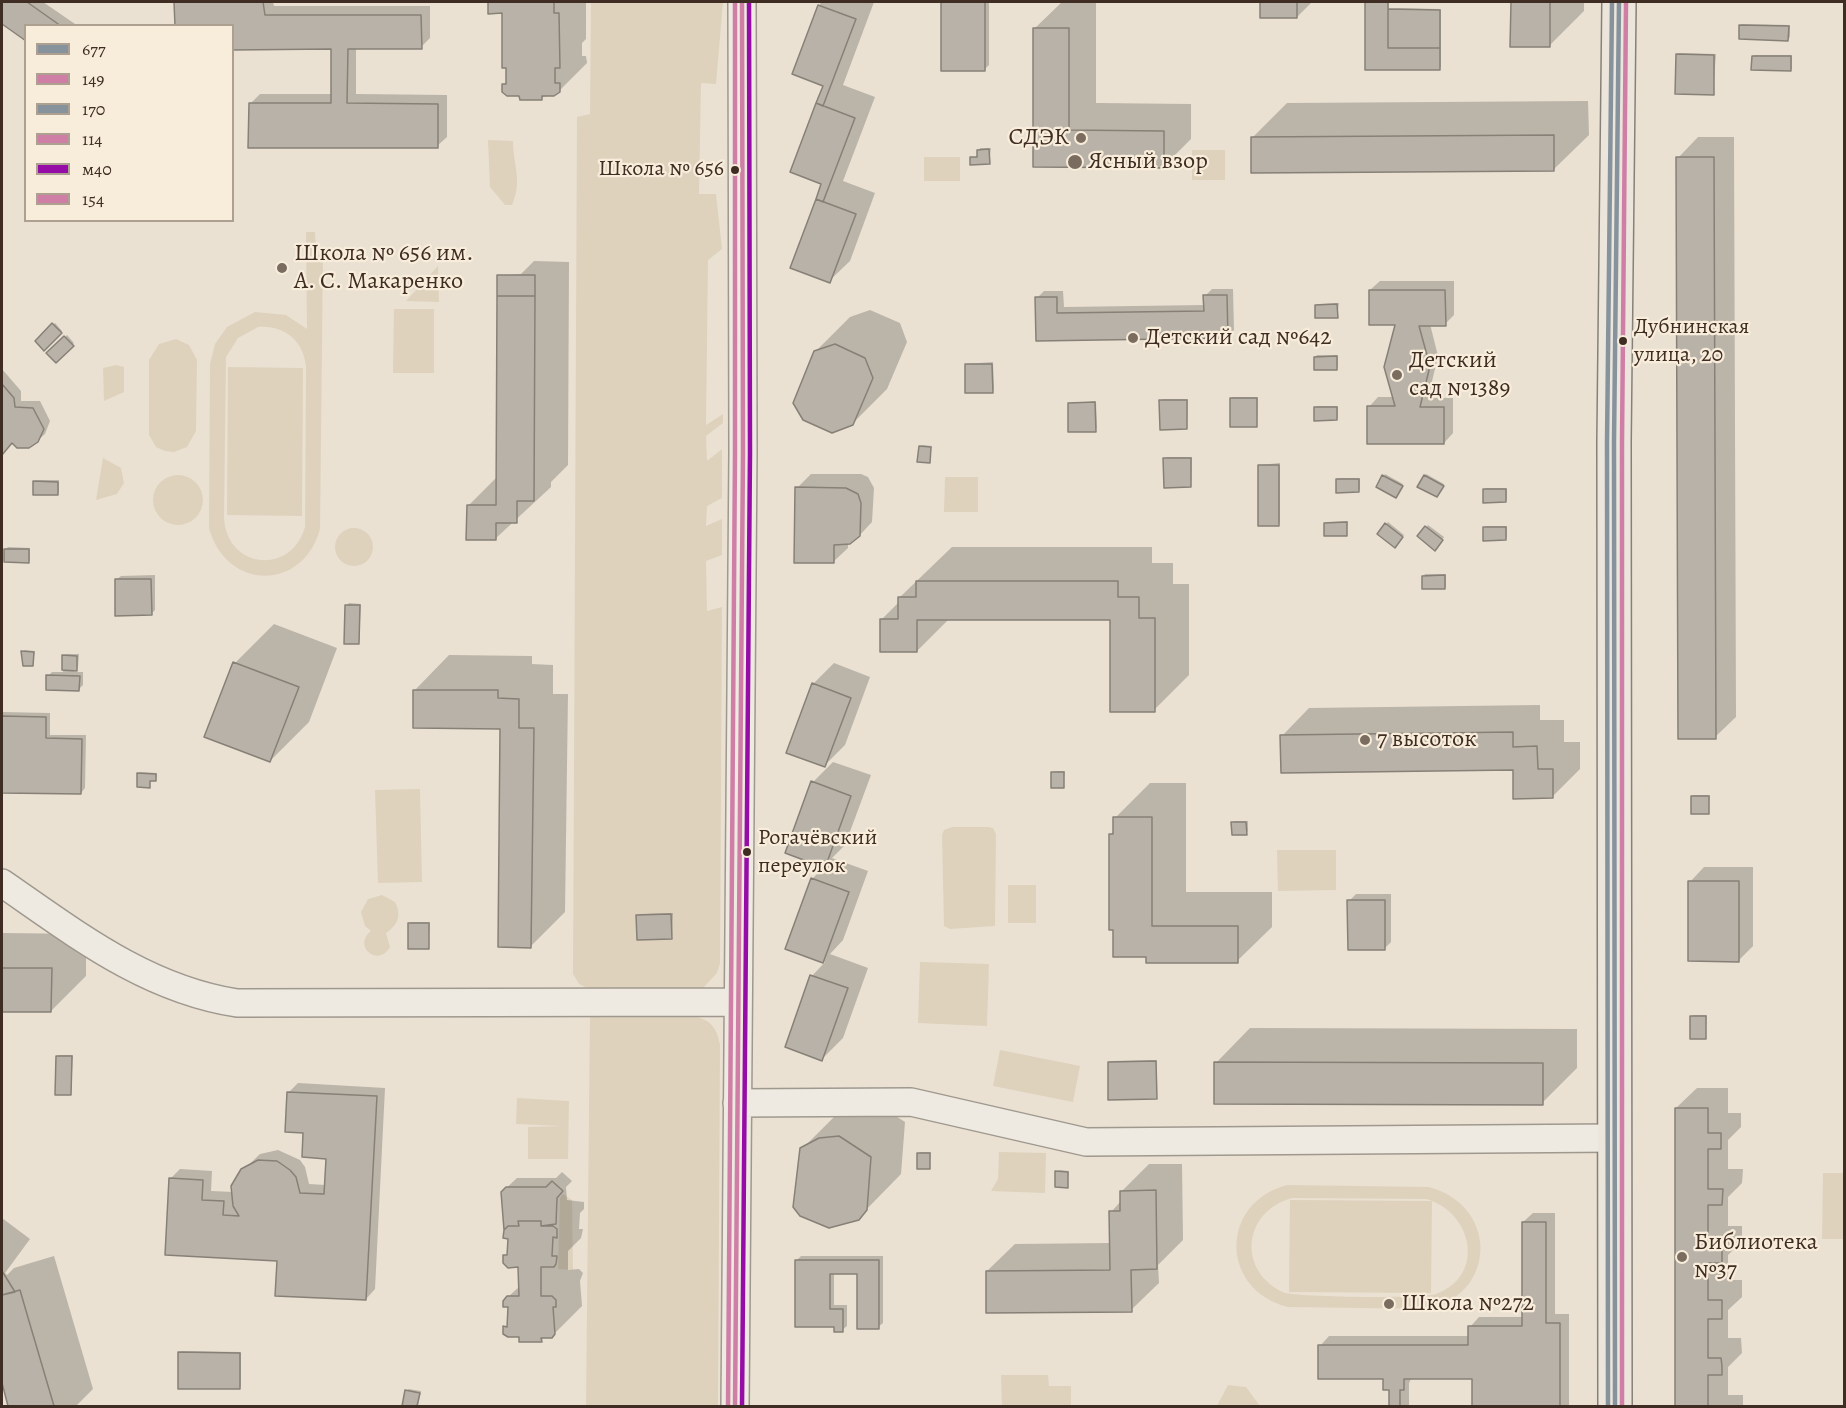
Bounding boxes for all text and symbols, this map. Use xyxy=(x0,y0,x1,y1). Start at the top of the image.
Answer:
legend xyxy=(24,24,234,222)
text: 677 xyxy=(82,37,105,61)
text: 149 xyxy=(82,67,105,91)
text: 170 xyxy=(82,97,105,121)
place label: СДЭК xyxy=(1009,124,1069,152)
text: 114 xyxy=(82,127,102,151)
marker: СДЭК xyxy=(1074,131,1088,145)
place label: Ясный взор xyxy=(1088,148,1208,176)
marker: Ясный взор xyxy=(1066,153,1084,171)
text: м40 xyxy=(82,157,112,181)
place label: Школа № 656 xyxy=(598,157,724,183)
marker: Школа № 656 xyxy=(729,164,741,176)
text: 154 xyxy=(82,187,104,211)
place label: Школа № 656 им. А. С. Макаренко xyxy=(294,240,473,296)
marker: Школа № 656 им. А. С. Макаренко xyxy=(275,261,289,275)
place label: Дубнинская улица, 20 xyxy=(1634,315,1749,366)
place label: Детский сад №642 xyxy=(1145,324,1332,352)
marker: Детский сад №642 xyxy=(1126,331,1140,345)
marker: Дубнинская улица, 20 xyxy=(1617,335,1629,347)
place label: Детский сад №1389 xyxy=(1409,347,1510,403)
marker: Детский сад №1389 xyxy=(1390,368,1404,382)
place label: 7 высоток xyxy=(1377,726,1477,754)
marker: 7 высоток xyxy=(1358,733,1372,747)
place label: Рогачёвский переулок xyxy=(758,826,877,878)
marker: Рогачёвский переулок xyxy=(741,846,753,858)
place label: Библиотека №37 xyxy=(1694,1229,1818,1285)
marker: Библиотека №37 xyxy=(1675,1250,1689,1264)
place label: Школа №272 xyxy=(1401,1290,1534,1318)
marker: Школа №272 xyxy=(1382,1297,1396,1311)

